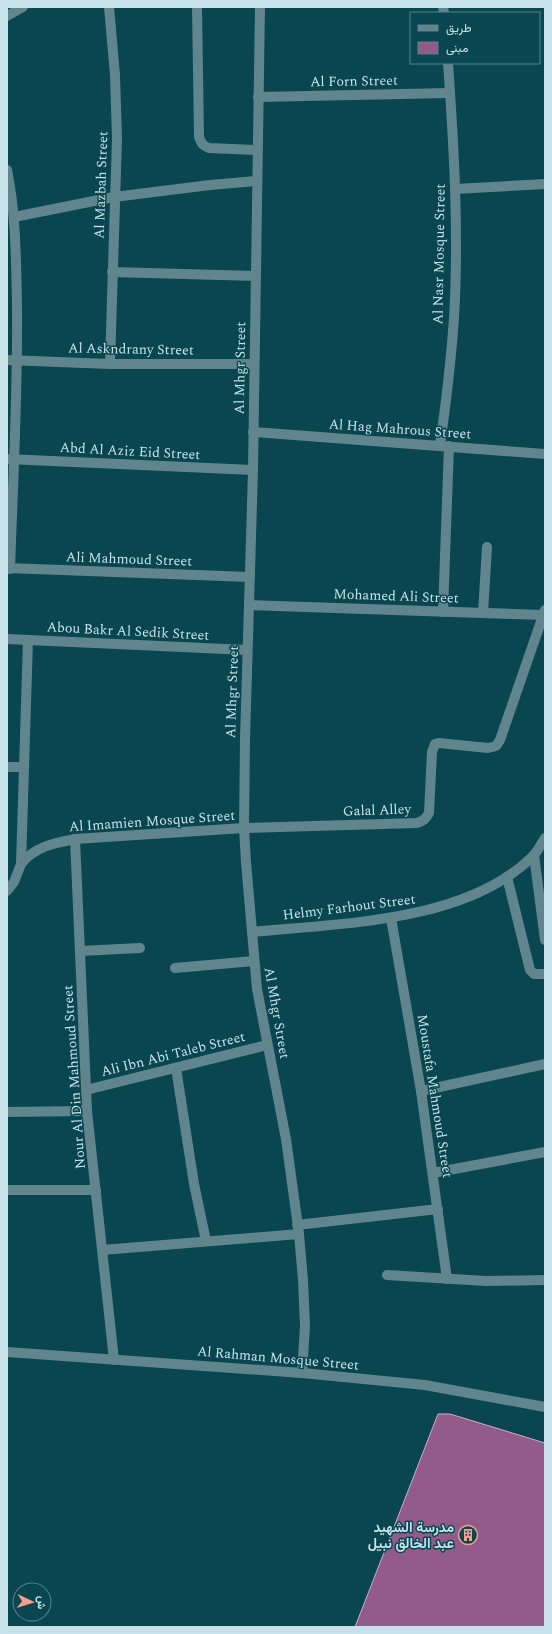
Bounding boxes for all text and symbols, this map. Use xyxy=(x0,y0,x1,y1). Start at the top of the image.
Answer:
legend xyxy=(410,12,540,64)
text: طريق xyxy=(446,19,472,38)
text: مبنى xyxy=(446,39,468,58)
street label: Al Forn Street xyxy=(310,70,398,92)
street label: Al Mazbah Street xyxy=(89,131,113,239)
street label: Al Nasr Mosque Street xyxy=(427,183,451,325)
street label: Al Mhgr Street xyxy=(229,321,251,415)
street label: Al Askndrany Street xyxy=(68,337,194,361)
street label: Al Hag Mahrous Street xyxy=(328,414,472,444)
street label: Abd Al Aziz Eid Street xyxy=(59,437,201,465)
street label: Ali Mahmoud Street xyxy=(66,546,192,572)
street label: Mohamed Ali Street xyxy=(333,583,459,609)
street label: Abou Bakr Al Sedik Street xyxy=(46,616,210,646)
street label: Al Mhgr Street xyxy=(220,645,244,739)
street label: Galal Alley xyxy=(343,798,413,822)
street label: Al Imamien Mosque Street xyxy=(68,805,236,837)
street label: Helmy Farhout Street xyxy=(281,888,417,926)
street label: Al Mhgr Street xyxy=(259,965,295,1061)
street label: Nour Al Din Mahmoud Street xyxy=(57,984,91,1170)
street label: Moustafa Mahmoud Street xyxy=(412,1013,458,1179)
street label: Ali Ibn Abi Taleb Street xyxy=(99,1026,247,1082)
street label: Al Rahman Mosque Street xyxy=(196,1340,360,1376)
place label: مدرسة الشهيد عبد الخالق نبيل xyxy=(368,1517,454,1554)
building icon: مدرسة الشهيد عبد الخالق نبيل xyxy=(457,1524,479,1546)
north arrow xyxy=(12,1582,52,1622)
text: ش xyxy=(33,1595,50,1610)

